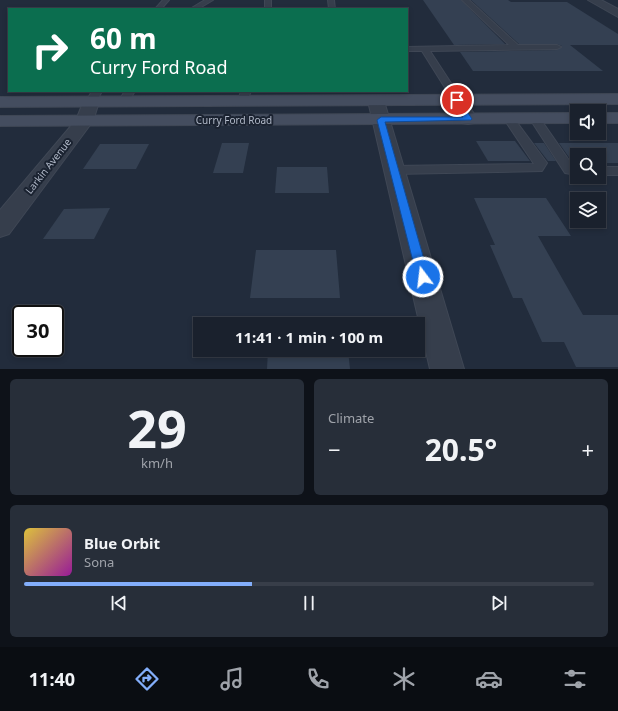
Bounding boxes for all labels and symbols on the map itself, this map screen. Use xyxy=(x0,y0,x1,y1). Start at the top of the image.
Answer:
pin xyxy=(440,83,474,117)
street label: Curry Ford Road xyxy=(196,113,272,127)
street label: Larkin Avenue xyxy=(22,135,74,197)
position arrow xyxy=(402,256,444,298)
speed limit sign: 30 xyxy=(12,305,64,357)

